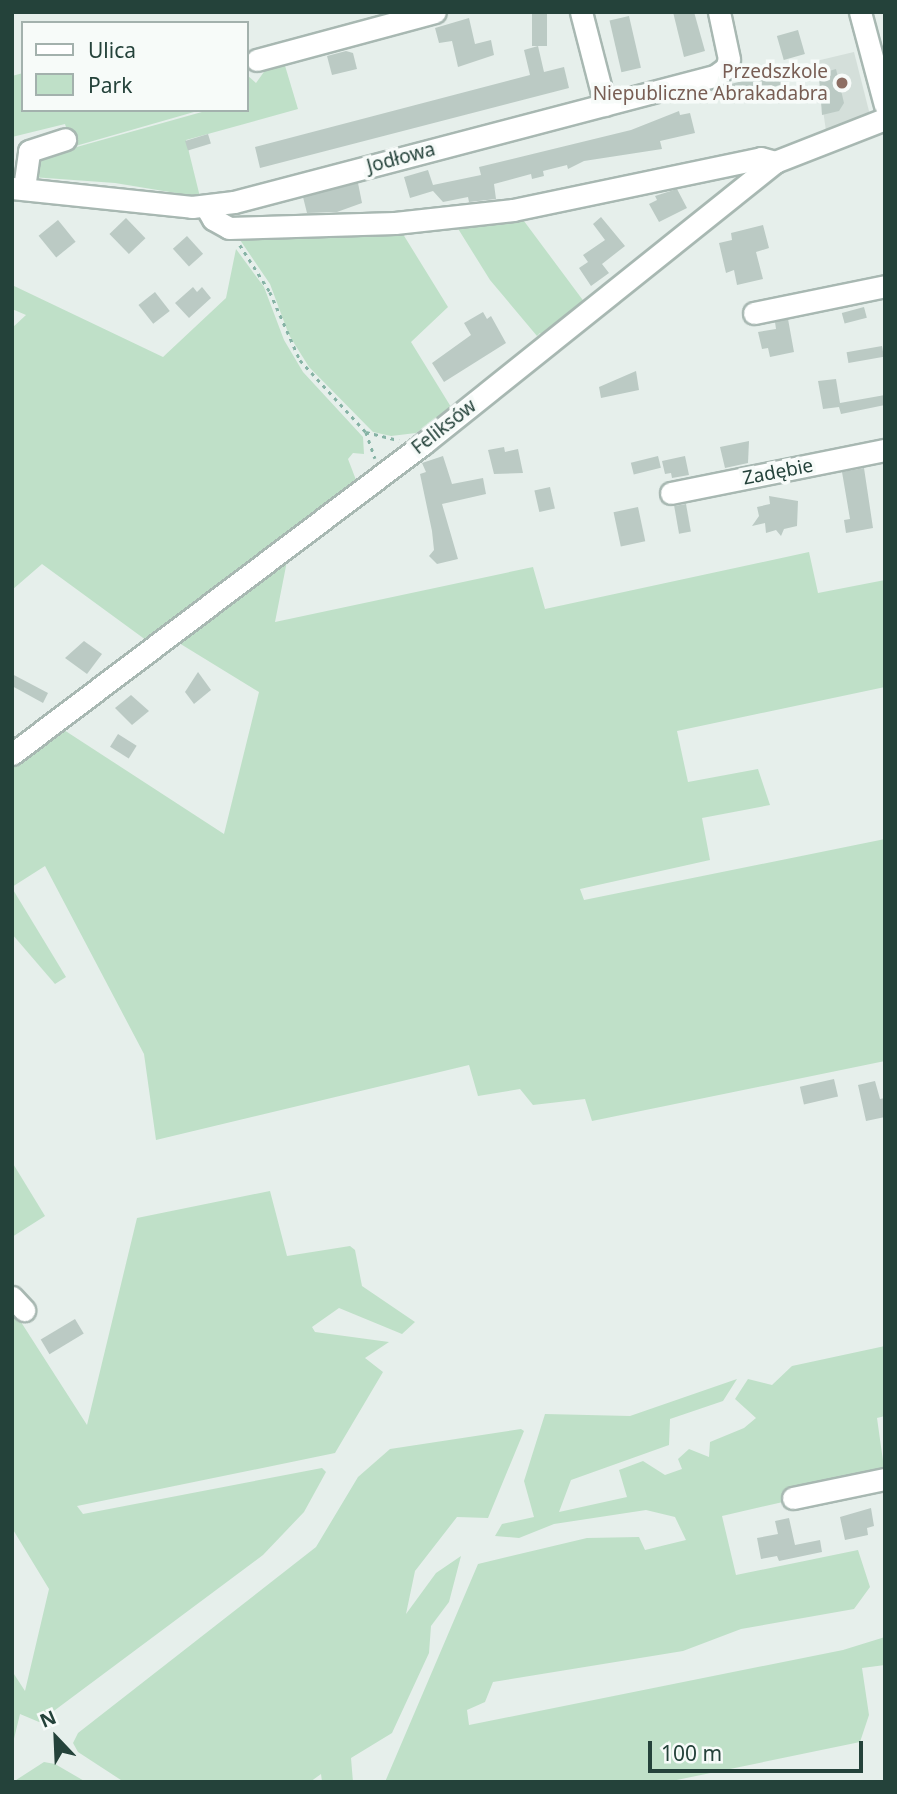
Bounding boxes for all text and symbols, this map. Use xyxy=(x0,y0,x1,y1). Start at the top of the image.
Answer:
legend xyxy=(21,21,248,112)
text: Ulica xyxy=(88,36,136,64)
place label: Przedszkole Niepubliczne Abrakadabra xyxy=(593,61,828,105)
text: Park xyxy=(88,71,132,99)
marker: Przedszkole Niepubliczne Abrakadabra xyxy=(834,75,850,91)
street label: Jodłowa xyxy=(364,138,438,178)
street label: Feliksów xyxy=(407,395,481,459)
street label: Zadębie xyxy=(741,454,815,490)
north arrow xyxy=(21,1703,91,1773)
text: N xyxy=(36,1704,60,1734)
scale bar xyxy=(652,1728,867,1772)
text: 100 m xyxy=(661,1739,722,1767)

